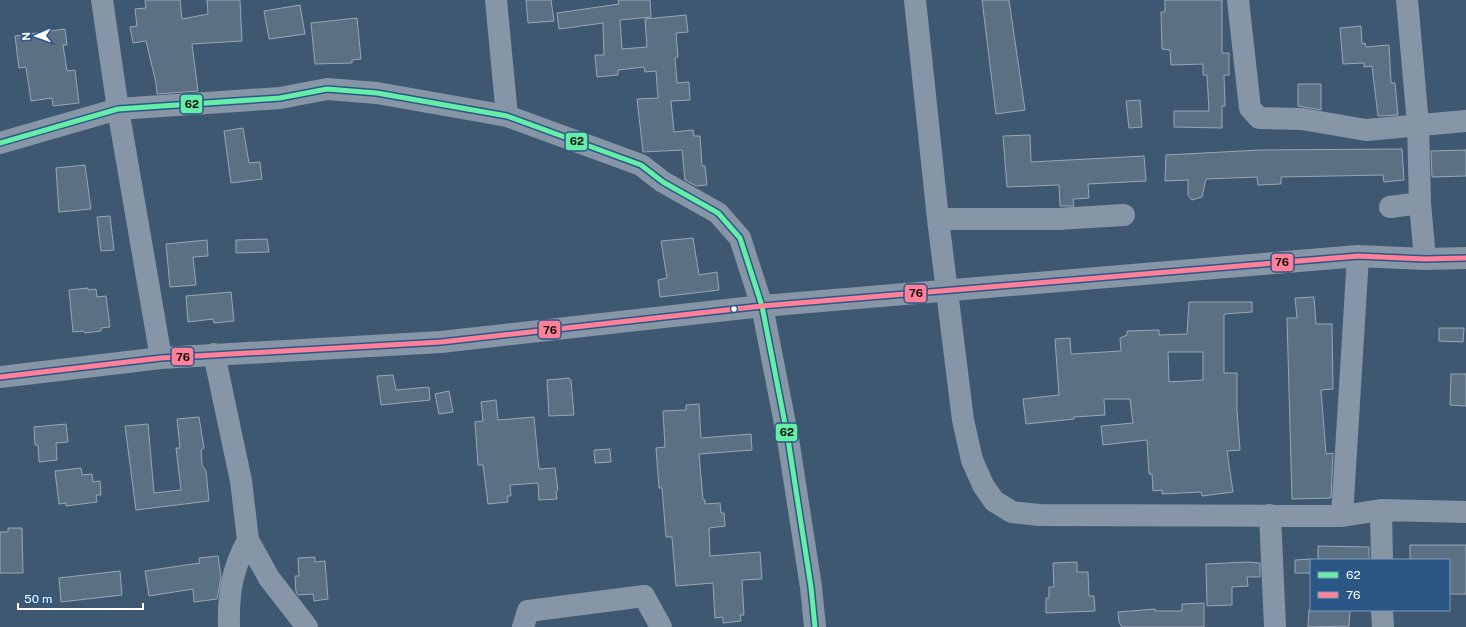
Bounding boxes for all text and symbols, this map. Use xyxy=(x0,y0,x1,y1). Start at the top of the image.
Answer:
north arrow xyxy=(16,16,56,56)
text: N xyxy=(20,32,32,41)
line badge: 62 xyxy=(180,94,203,114)
text: 62 xyxy=(185,98,199,110)
line badge: 62 xyxy=(565,132,588,151)
text: 62 xyxy=(570,135,584,147)
line badge: 76 xyxy=(1271,253,1294,272)
text: 76 xyxy=(1275,256,1289,268)
line badge: 76 xyxy=(904,284,927,303)
text: 76 xyxy=(909,287,923,299)
unlabelled marker xyxy=(729,304,739,314)
line badge: 76 xyxy=(538,320,561,339)
text: 76 xyxy=(543,324,557,336)
line badge: 76 xyxy=(171,347,194,366)
text: 76 xyxy=(176,351,190,363)
line badge: 62 xyxy=(775,423,798,442)
text: 62 xyxy=(780,426,794,438)
legend xyxy=(1310,559,1450,611)
text: 62 xyxy=(1346,568,1361,582)
scale bar xyxy=(18,585,143,611)
text: 76 xyxy=(1346,588,1360,602)
text: 50 m xyxy=(24,592,52,606)

